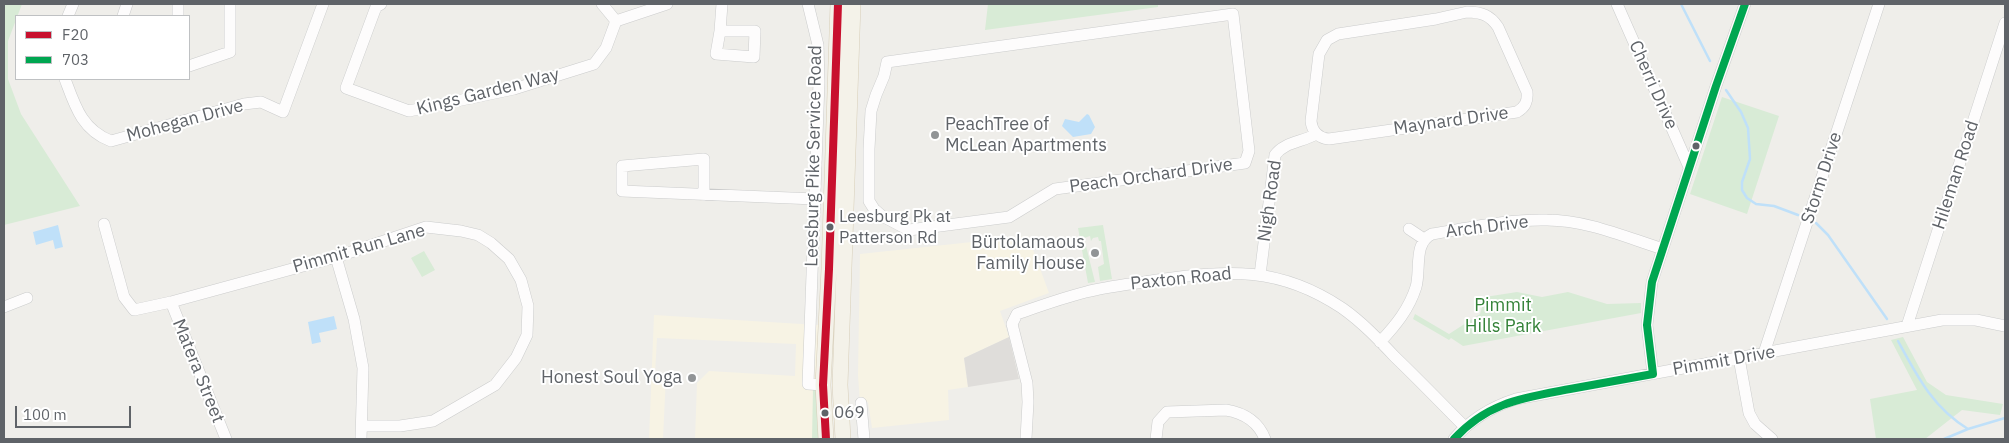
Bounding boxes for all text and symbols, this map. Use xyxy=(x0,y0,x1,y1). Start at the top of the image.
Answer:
legend xyxy=(15,15,190,80)
text: F20 xyxy=(62,25,88,44)
street label: Cherri Drive xyxy=(1624,37,1682,133)
street label: Leesburg Pike Service Road xyxy=(801,45,827,267)
text: 703 xyxy=(62,50,89,69)
street label: Kings Garden Way xyxy=(414,64,562,120)
street label: Mohegan Drive xyxy=(124,95,246,147)
street label: Maynard Drive xyxy=(1392,102,1510,140)
place label: PeachTree of McLean Apartments xyxy=(945,114,1107,156)
street label: Hileman Road xyxy=(1928,118,1984,232)
marker: PeachTree of McLean Apartments xyxy=(929,129,941,141)
street label: Storm Drive xyxy=(1797,129,1847,227)
unlabelled marker xyxy=(1691,141,1701,151)
street label: Peach Orchard Drive xyxy=(1068,154,1234,198)
street label: Nigh Road xyxy=(1254,159,1286,243)
place label: Leesburg Pk at Patterson Rd xyxy=(839,207,951,247)
street label: Arch Drive xyxy=(1444,211,1530,243)
street label: Pimmit Run Lane xyxy=(290,220,428,278)
marker: Leesburg Pk at Patterson Rd xyxy=(825,222,835,232)
place label: Bürtolamaous Family House xyxy=(971,232,1085,274)
marker: Bürtolamaous Family House xyxy=(1089,247,1101,259)
street label: Paxton Road xyxy=(1129,263,1233,295)
park label: Pimmit Hills Park xyxy=(1465,295,1541,338)
street label: Matera Street xyxy=(167,316,229,426)
street label: Pimmit Drive xyxy=(1671,341,1777,381)
place label: Honest Soul Yoga xyxy=(541,367,682,389)
marker: Honest Soul Yoga xyxy=(686,372,698,384)
scale bar xyxy=(18,396,134,428)
place label: 069 xyxy=(834,403,865,423)
text: 100 m xyxy=(23,405,67,424)
marker: 069 xyxy=(820,408,830,418)

